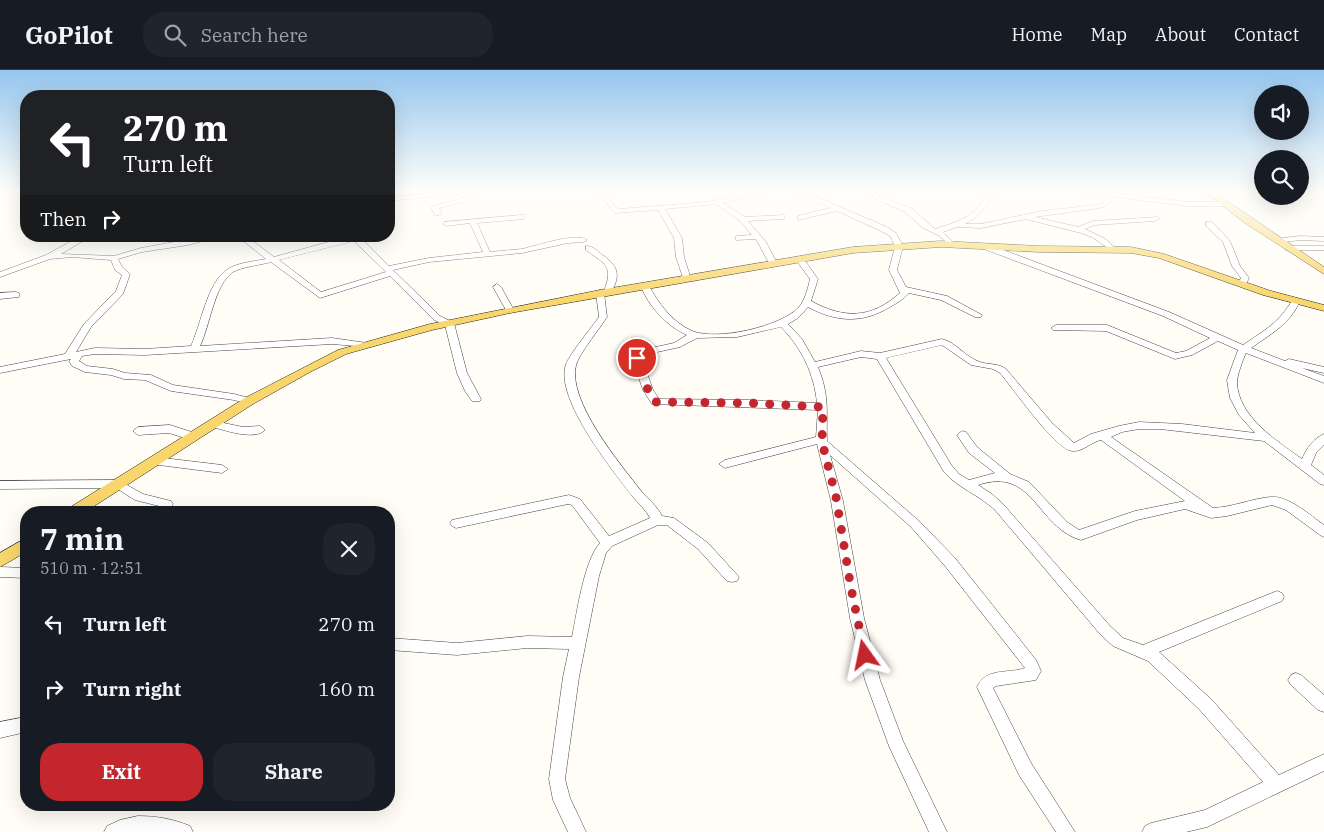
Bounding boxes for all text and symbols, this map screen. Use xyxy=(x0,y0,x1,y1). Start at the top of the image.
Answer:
search box xyxy=(143,12,493,57)
text: GoPilot xyxy=(25,19,113,51)
icon: search xyxy=(161,21,189,49)
text: Search here xyxy=(201,23,308,47)
text: Home xyxy=(1011,23,1063,46)
text: Map xyxy=(1091,23,1127,46)
text: About xyxy=(1155,23,1206,46)
text: Contact xyxy=(1234,23,1299,46)
map controls xyxy=(1254,85,1309,205)
button: sound xyxy=(1254,85,1309,140)
text: 270 m xyxy=(123,105,228,151)
icon: left xyxy=(40,110,105,175)
text: Turn left xyxy=(123,149,213,178)
button: search xyxy=(1254,150,1309,205)
icon: right xyxy=(97,205,125,233)
text: Then xyxy=(40,207,87,231)
pin xyxy=(616,337,658,379)
icon: arrive xyxy=(623,344,651,372)
text: 7 min xyxy=(40,519,124,558)
button: close xyxy=(323,523,375,575)
text: 510 m · 12:51 xyxy=(40,558,143,578)
icon: left xyxy=(40,610,68,638)
text: Turn left xyxy=(83,612,166,636)
text: 270 m xyxy=(318,612,375,636)
position arrow xyxy=(838,628,890,680)
icon: right xyxy=(40,675,68,703)
text: Turn right xyxy=(83,677,181,701)
text: 160 m xyxy=(318,677,375,701)
button: Exit xyxy=(40,743,203,801)
button: Share xyxy=(213,743,375,801)

